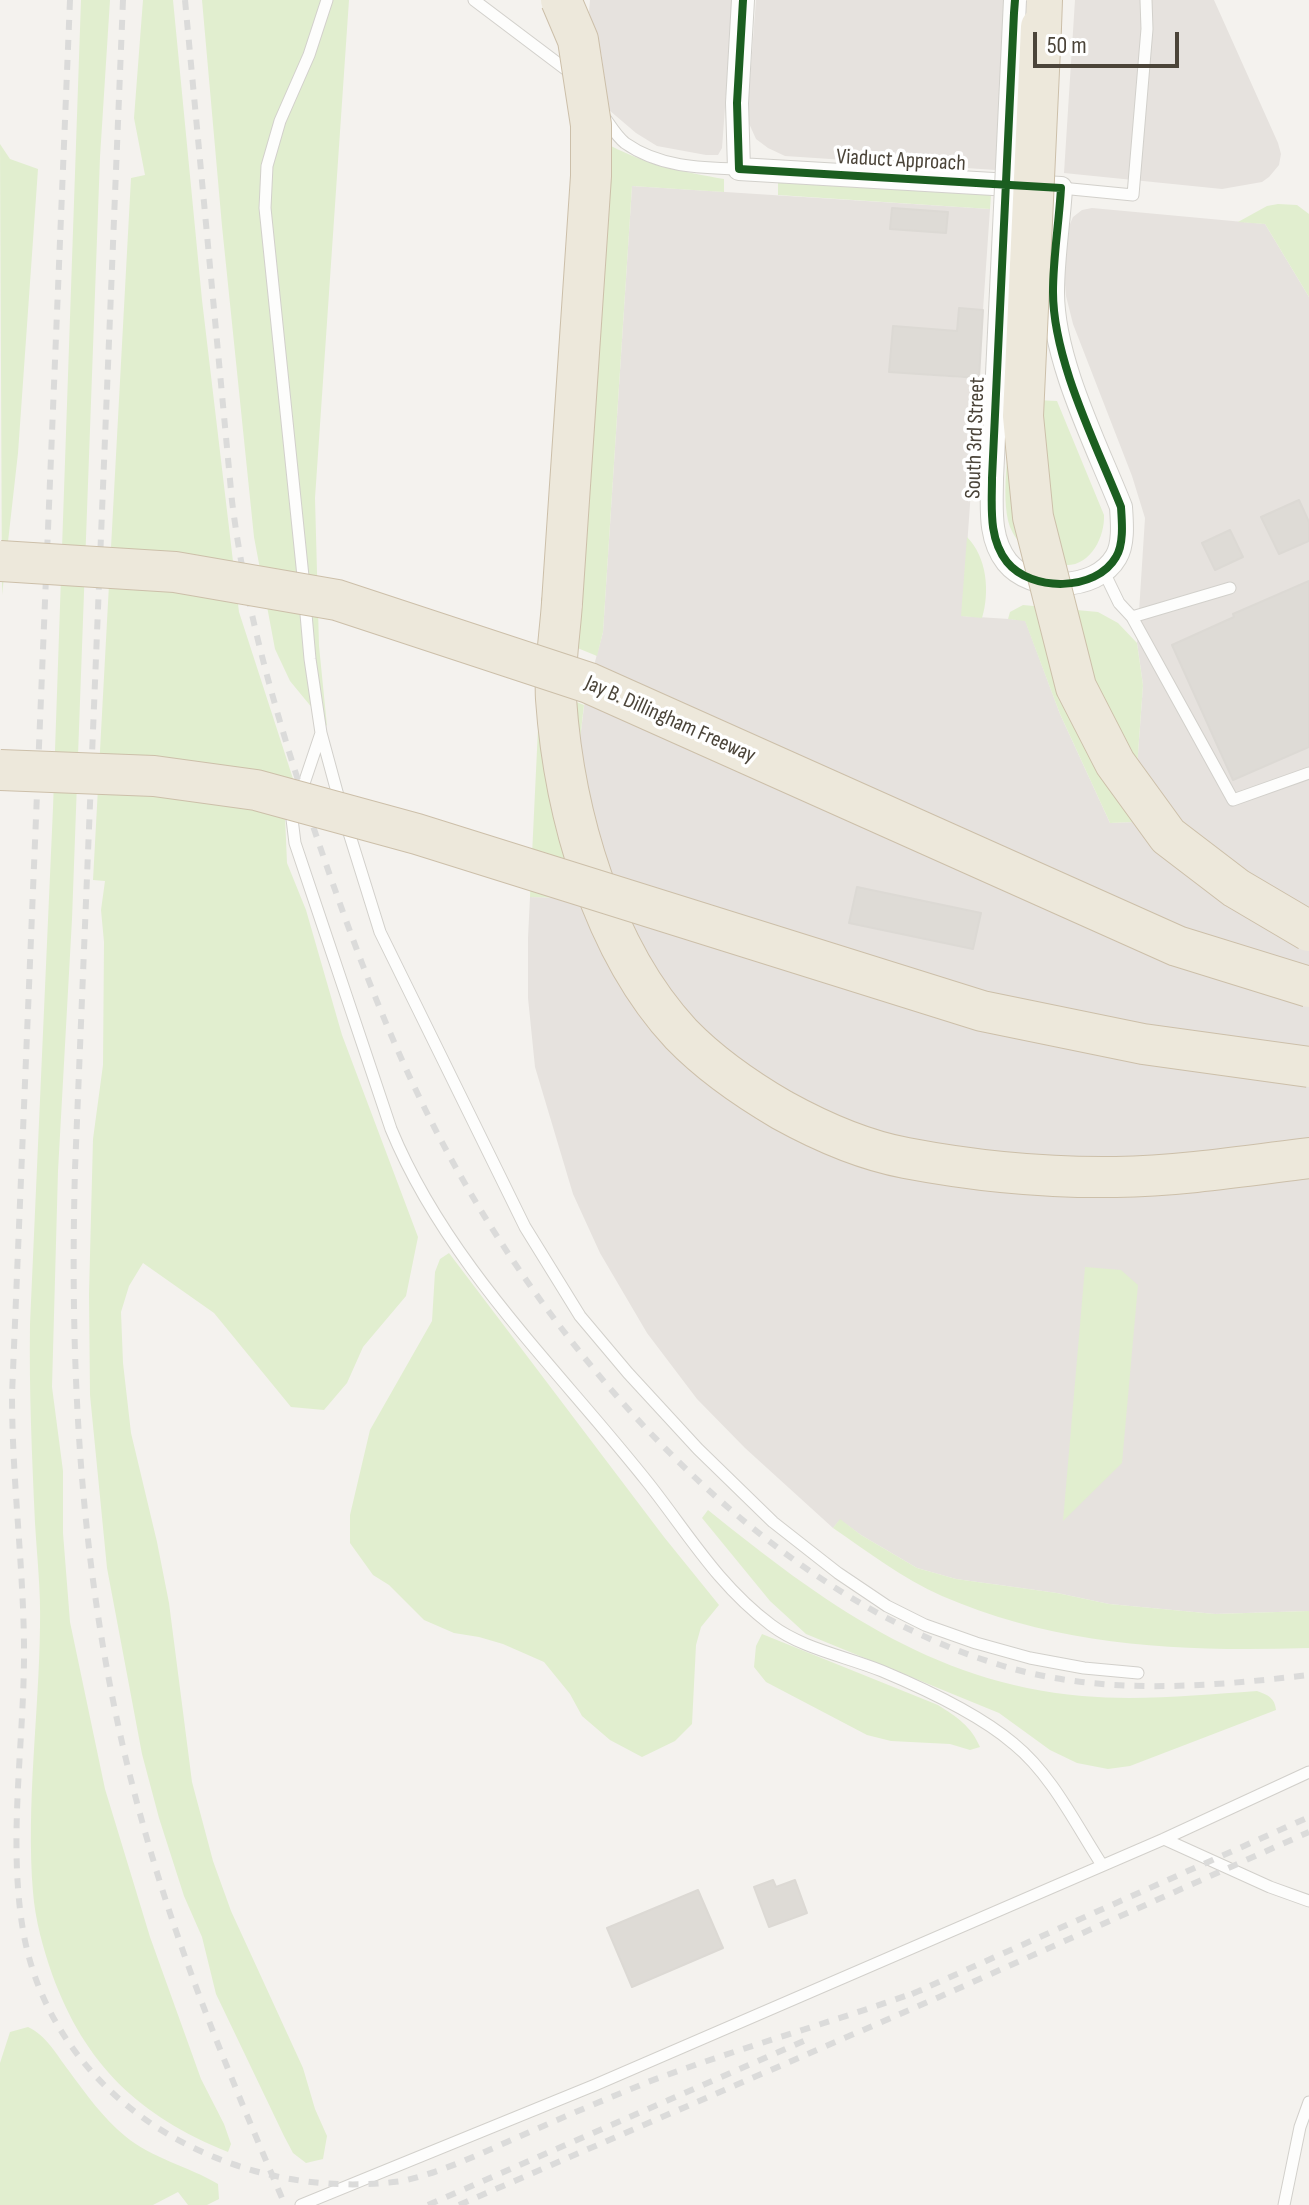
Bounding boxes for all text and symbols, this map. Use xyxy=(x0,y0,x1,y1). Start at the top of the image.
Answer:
scale bar xyxy=(1037,16,1183,66)
text: 50 m xyxy=(1047,31,1087,60)
street label: Viaduct Approach xyxy=(836,144,966,178)
street label: South 3rd Street xyxy=(961,377,991,499)
street label: Jay B. Dillingham Freeway xyxy=(581,671,759,769)

